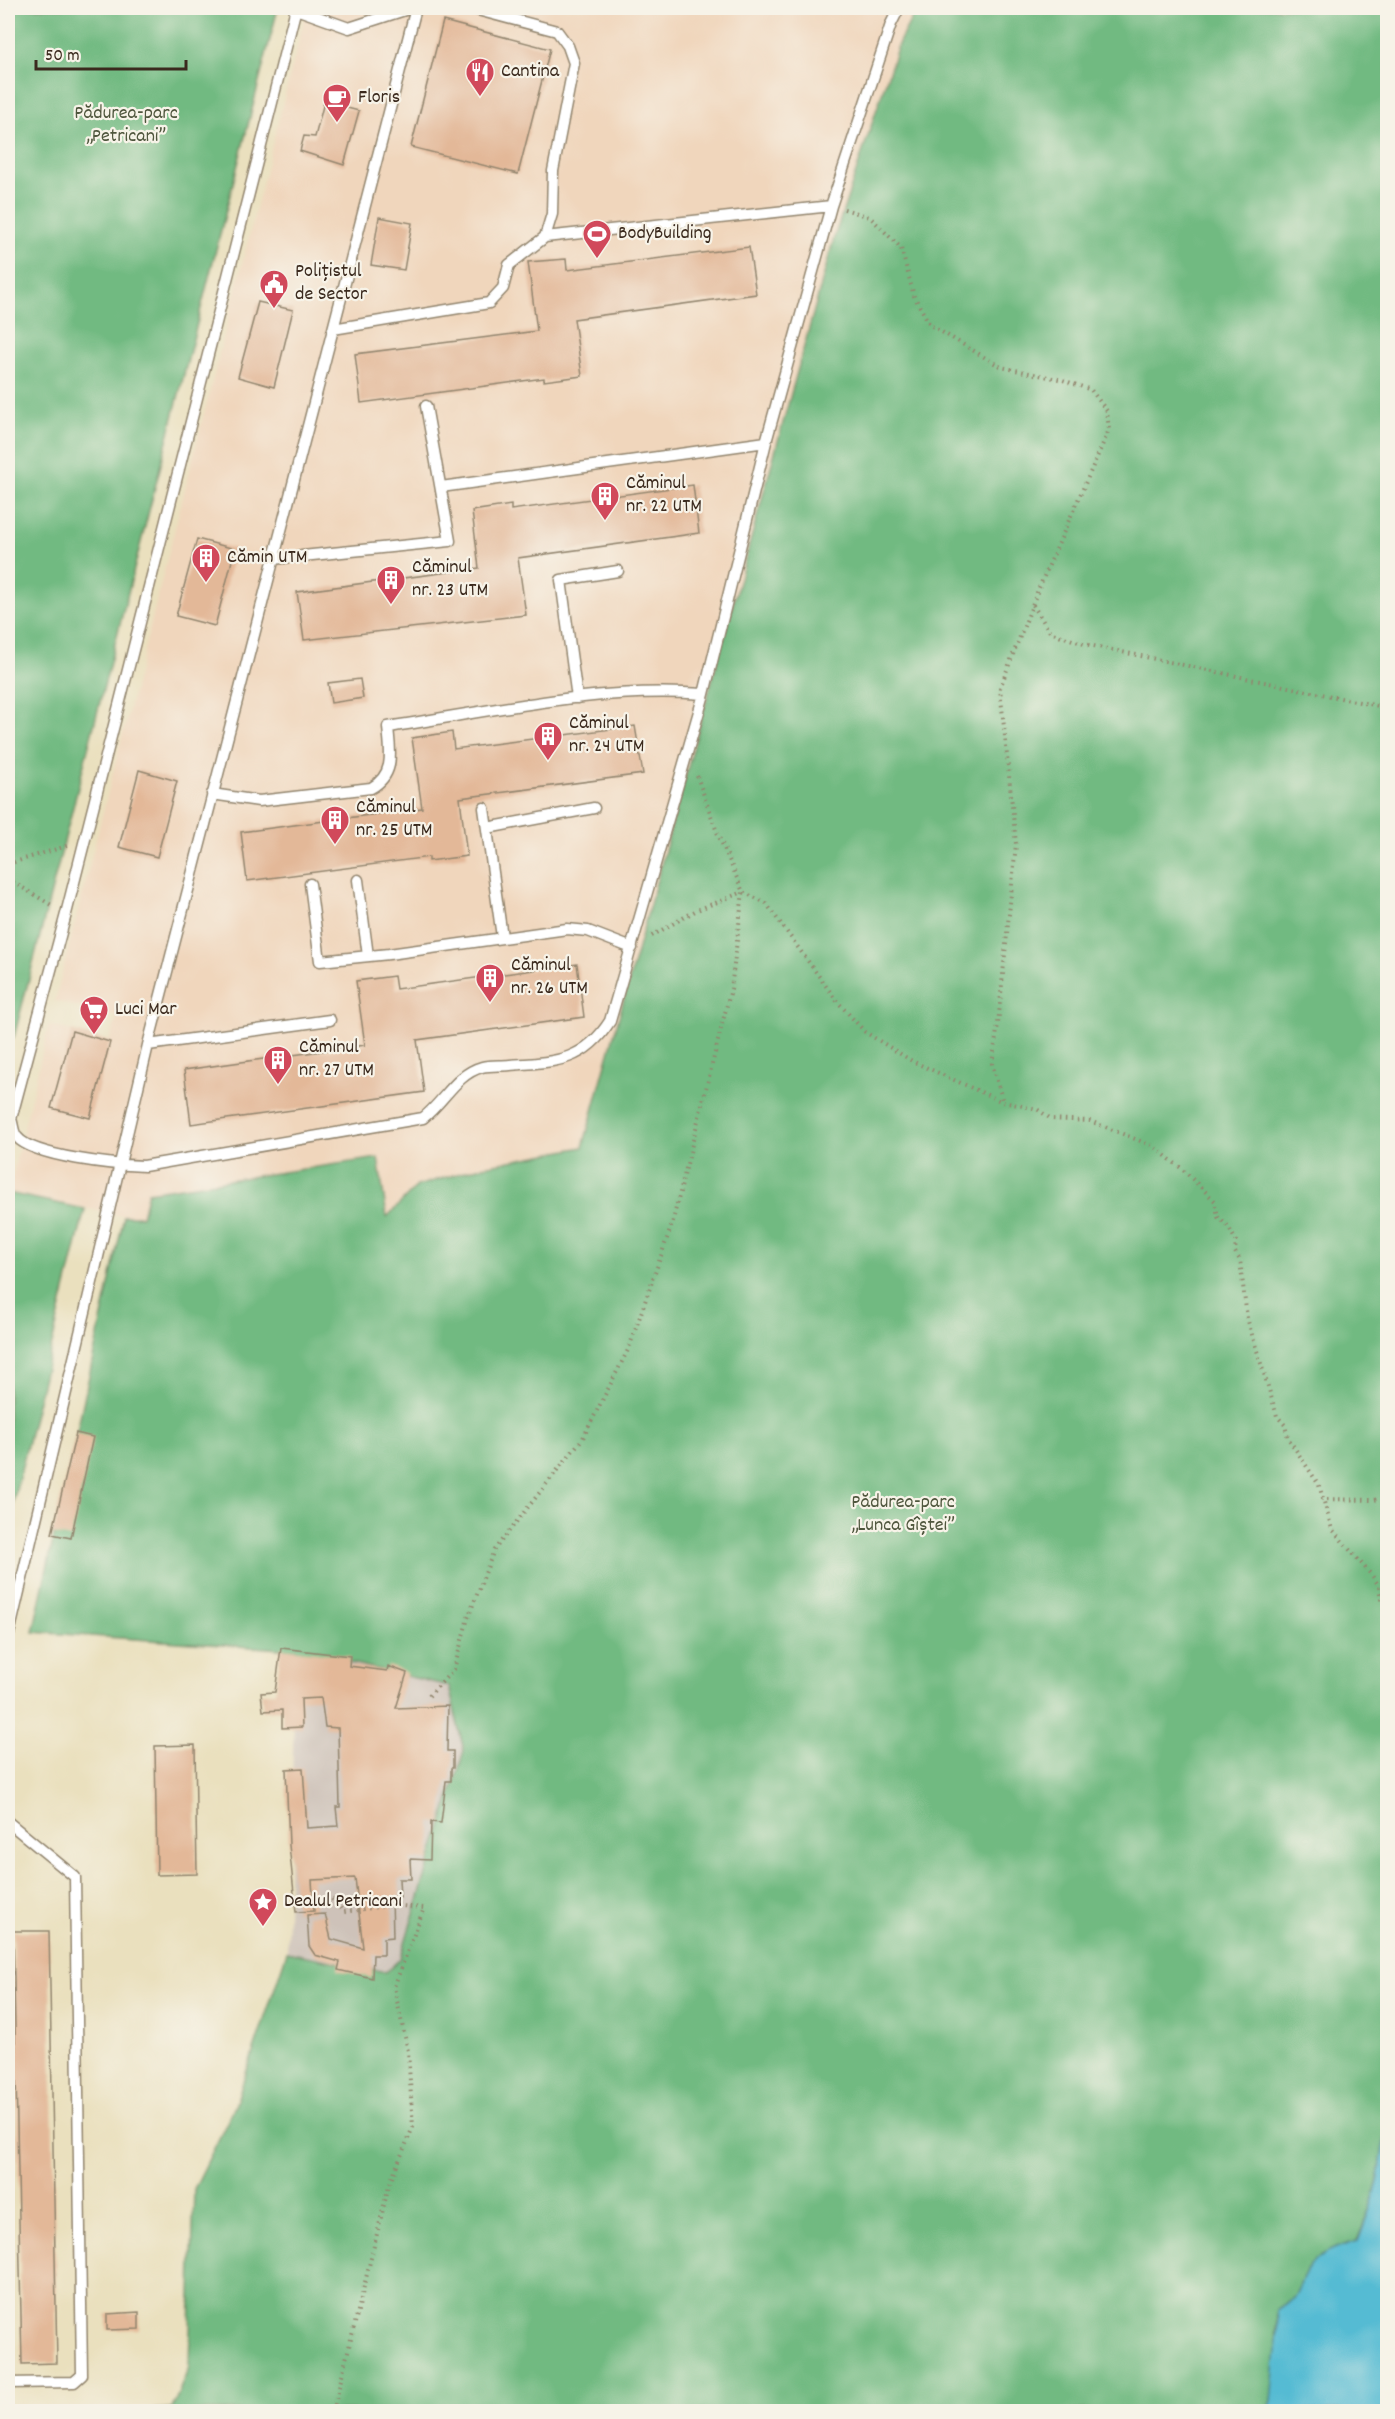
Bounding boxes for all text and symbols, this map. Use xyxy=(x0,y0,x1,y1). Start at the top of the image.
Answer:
scale bar xyxy=(36,33,186,71)
text: 50 m xyxy=(45,44,80,69)
restaurant icon: Cantina xyxy=(464,56,496,98)
place label: Cantina xyxy=(501,58,560,86)
cafe icon: Floris xyxy=(321,82,353,124)
place label: Floris xyxy=(358,84,400,112)
park label: Pădurea-parc „Petricani” xyxy=(74,100,178,151)
sports icon: BodyBuilding xyxy=(581,218,613,260)
place label: BodyBuilding xyxy=(618,220,711,248)
place label: Polițistul de Sector xyxy=(295,258,368,309)
public building icon: Polițistul de Sector xyxy=(258,268,290,310)
place label: Căminul nr. 22 UTM xyxy=(626,470,702,521)
building icon: Căminul nr. 22 UTM xyxy=(589,480,621,522)
building icon: Cămin UTM xyxy=(190,542,222,584)
place label: Cămin UTM xyxy=(227,544,307,572)
place label: Căminul nr. 23 UTM xyxy=(412,554,488,605)
building icon: Căminul nr. 23 UTM xyxy=(375,564,407,606)
place label: Căminul nr. 24 UTM xyxy=(569,710,645,761)
building icon: Căminul nr. 24 UTM xyxy=(532,720,564,762)
place label: Căminul nr. 25 UTM xyxy=(356,794,433,845)
building icon: Căminul nr. 25 UTM xyxy=(319,804,351,846)
place label: Căminul nr. 26 UTM xyxy=(511,952,588,1003)
building icon: Căminul nr. 26 UTM xyxy=(474,962,506,1004)
supermarket icon: Luci Mar xyxy=(78,994,110,1036)
place label: Luci Mar xyxy=(115,996,177,1024)
place label: Căminul nr. 27 UTM xyxy=(299,1034,374,1085)
building icon: Căminul nr. 27 UTM xyxy=(262,1044,294,1086)
park label: Pădurea-parc „Lunca Gîștei” xyxy=(851,1489,955,1540)
place icon: Dealul Petricani xyxy=(247,1886,279,1928)
place label: Dealul Petricani xyxy=(284,1888,402,1916)

